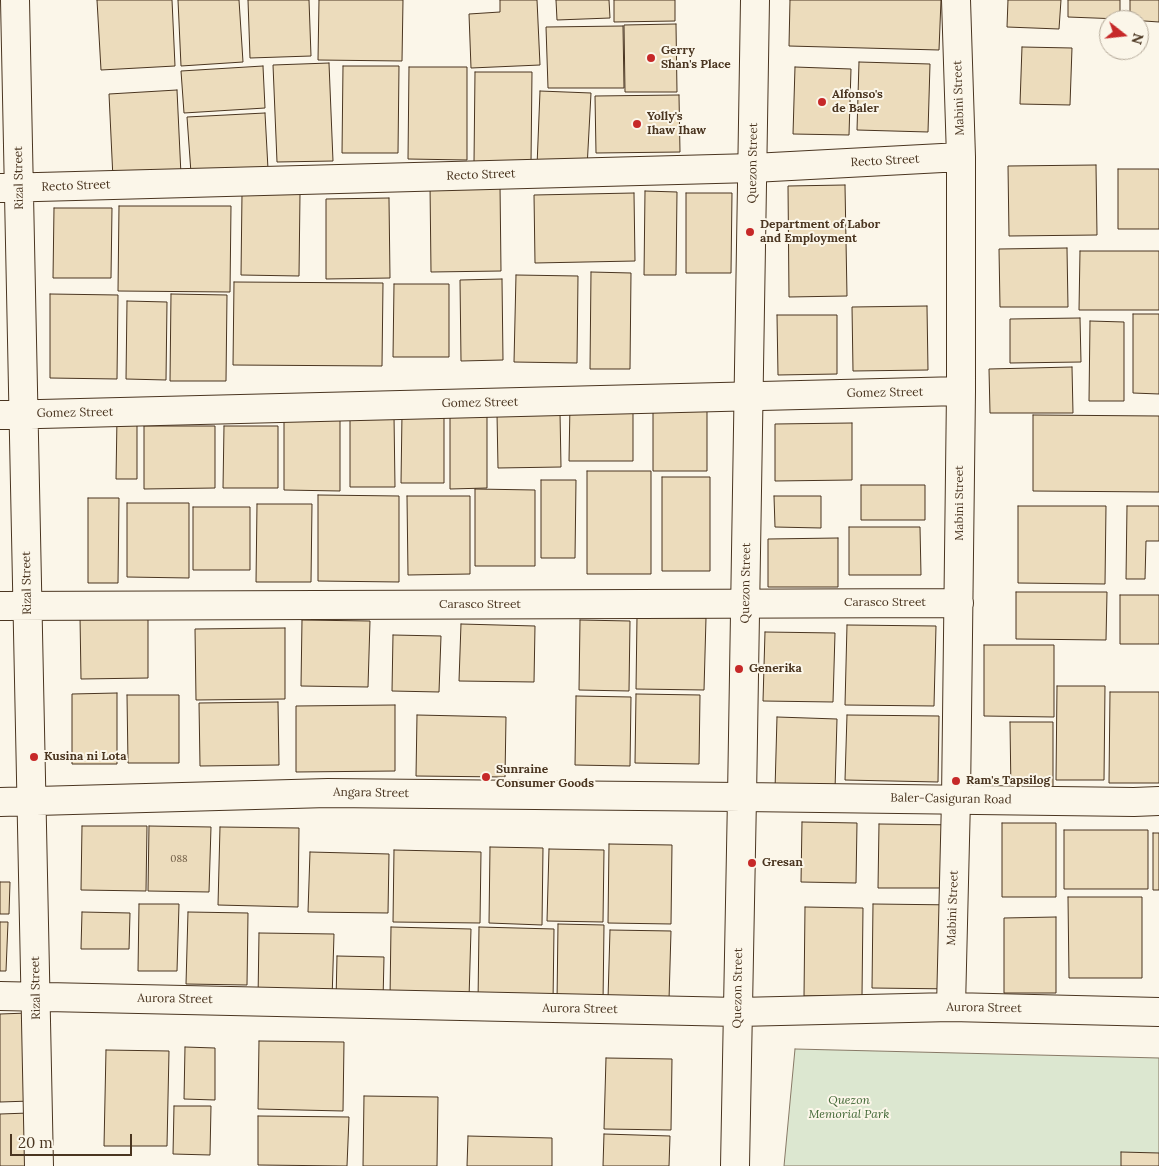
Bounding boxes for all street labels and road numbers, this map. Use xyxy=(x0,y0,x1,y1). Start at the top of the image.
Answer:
street label: Mabini Street xyxy=(950,60,968,136)
street label: Quezon Street xyxy=(745,123,761,203)
street label: Rizal Street xyxy=(11,146,27,210)
street label: Recto Street xyxy=(850,152,920,170)
street label: Recto Street xyxy=(446,167,516,183)
street label: Recto Street xyxy=(41,178,111,194)
street label: Gomez Street xyxy=(847,385,923,401)
street label: Gomez Street xyxy=(442,395,518,411)
street label: Gomez Street xyxy=(37,405,113,421)
street label: Mabini Street xyxy=(953,465,967,541)
street label: Quezon Street xyxy=(738,543,754,623)
street label: Rizal Street xyxy=(19,551,35,615)
street label: Carasco Street xyxy=(844,596,926,610)
street label: Carasco Street xyxy=(439,598,521,612)
street label: Angara Street xyxy=(333,785,409,801)
street label: Baler-Casiguran Road xyxy=(890,791,1012,807)
street label: Mabini Street xyxy=(944,870,962,946)
street label: Quezon Street xyxy=(730,948,746,1028)
street label: Rizal Street xyxy=(28,956,44,1020)
street label: Aurora Street xyxy=(137,991,213,1007)
street label: Aurora Street xyxy=(946,1000,1022,1016)
street label: Aurora Street xyxy=(542,1001,618,1017)

